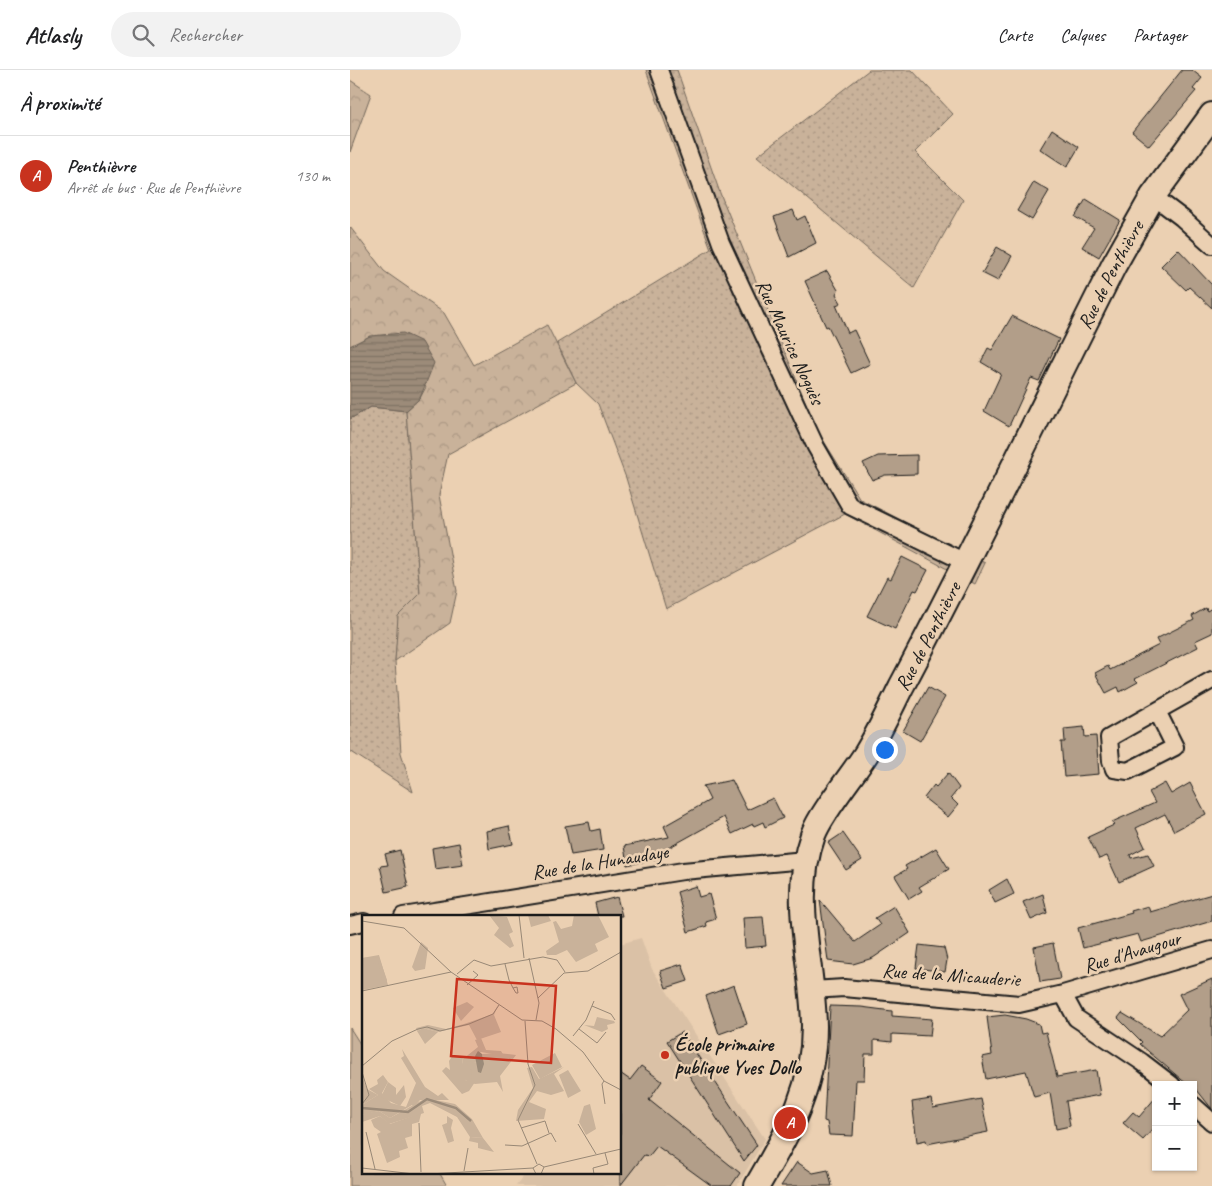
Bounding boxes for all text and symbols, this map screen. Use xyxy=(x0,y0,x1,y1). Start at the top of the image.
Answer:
search box xyxy=(111,12,461,57)
text: Atlasly xyxy=(25,20,81,50)
icon: search xyxy=(129,21,157,49)
text: Rechercher xyxy=(169,23,242,47)
text: Carte xyxy=(998,24,1032,46)
text: Calques xyxy=(1060,24,1105,46)
text: Partager xyxy=(1133,24,1187,46)
text: À proximité xyxy=(20,90,100,116)
text: Penthièvre xyxy=(67,154,135,178)
text: A xyxy=(32,166,40,186)
text: 130 m xyxy=(296,166,330,186)
text: Arrêt de bus · Rue de Penthièvre xyxy=(67,178,240,198)
street label: Rue de Penthièvre xyxy=(1072,215,1150,333)
street label: Rue Maurice Noguès xyxy=(750,276,831,410)
street label: Rue de Penthièvre xyxy=(889,576,967,695)
your location xyxy=(872,737,898,763)
street label: Rue de la Hunaudaye xyxy=(530,839,671,885)
inset map xyxy=(362,915,621,1174)
street label: Rue d'Avaugour xyxy=(1080,925,1185,979)
street label: Rue de la Micauderie xyxy=(881,958,1022,992)
place label: École primaire publique Yves Dollo xyxy=(675,1032,802,1080)
marker: École primaire publique Yves Dollo xyxy=(659,1049,671,1061)
map controls xyxy=(1152,1081,1197,1171)
button: + xyxy=(1152,1081,1197,1126)
pin: A xyxy=(774,1104,806,1142)
button: − xyxy=(1152,1126,1197,1171)

